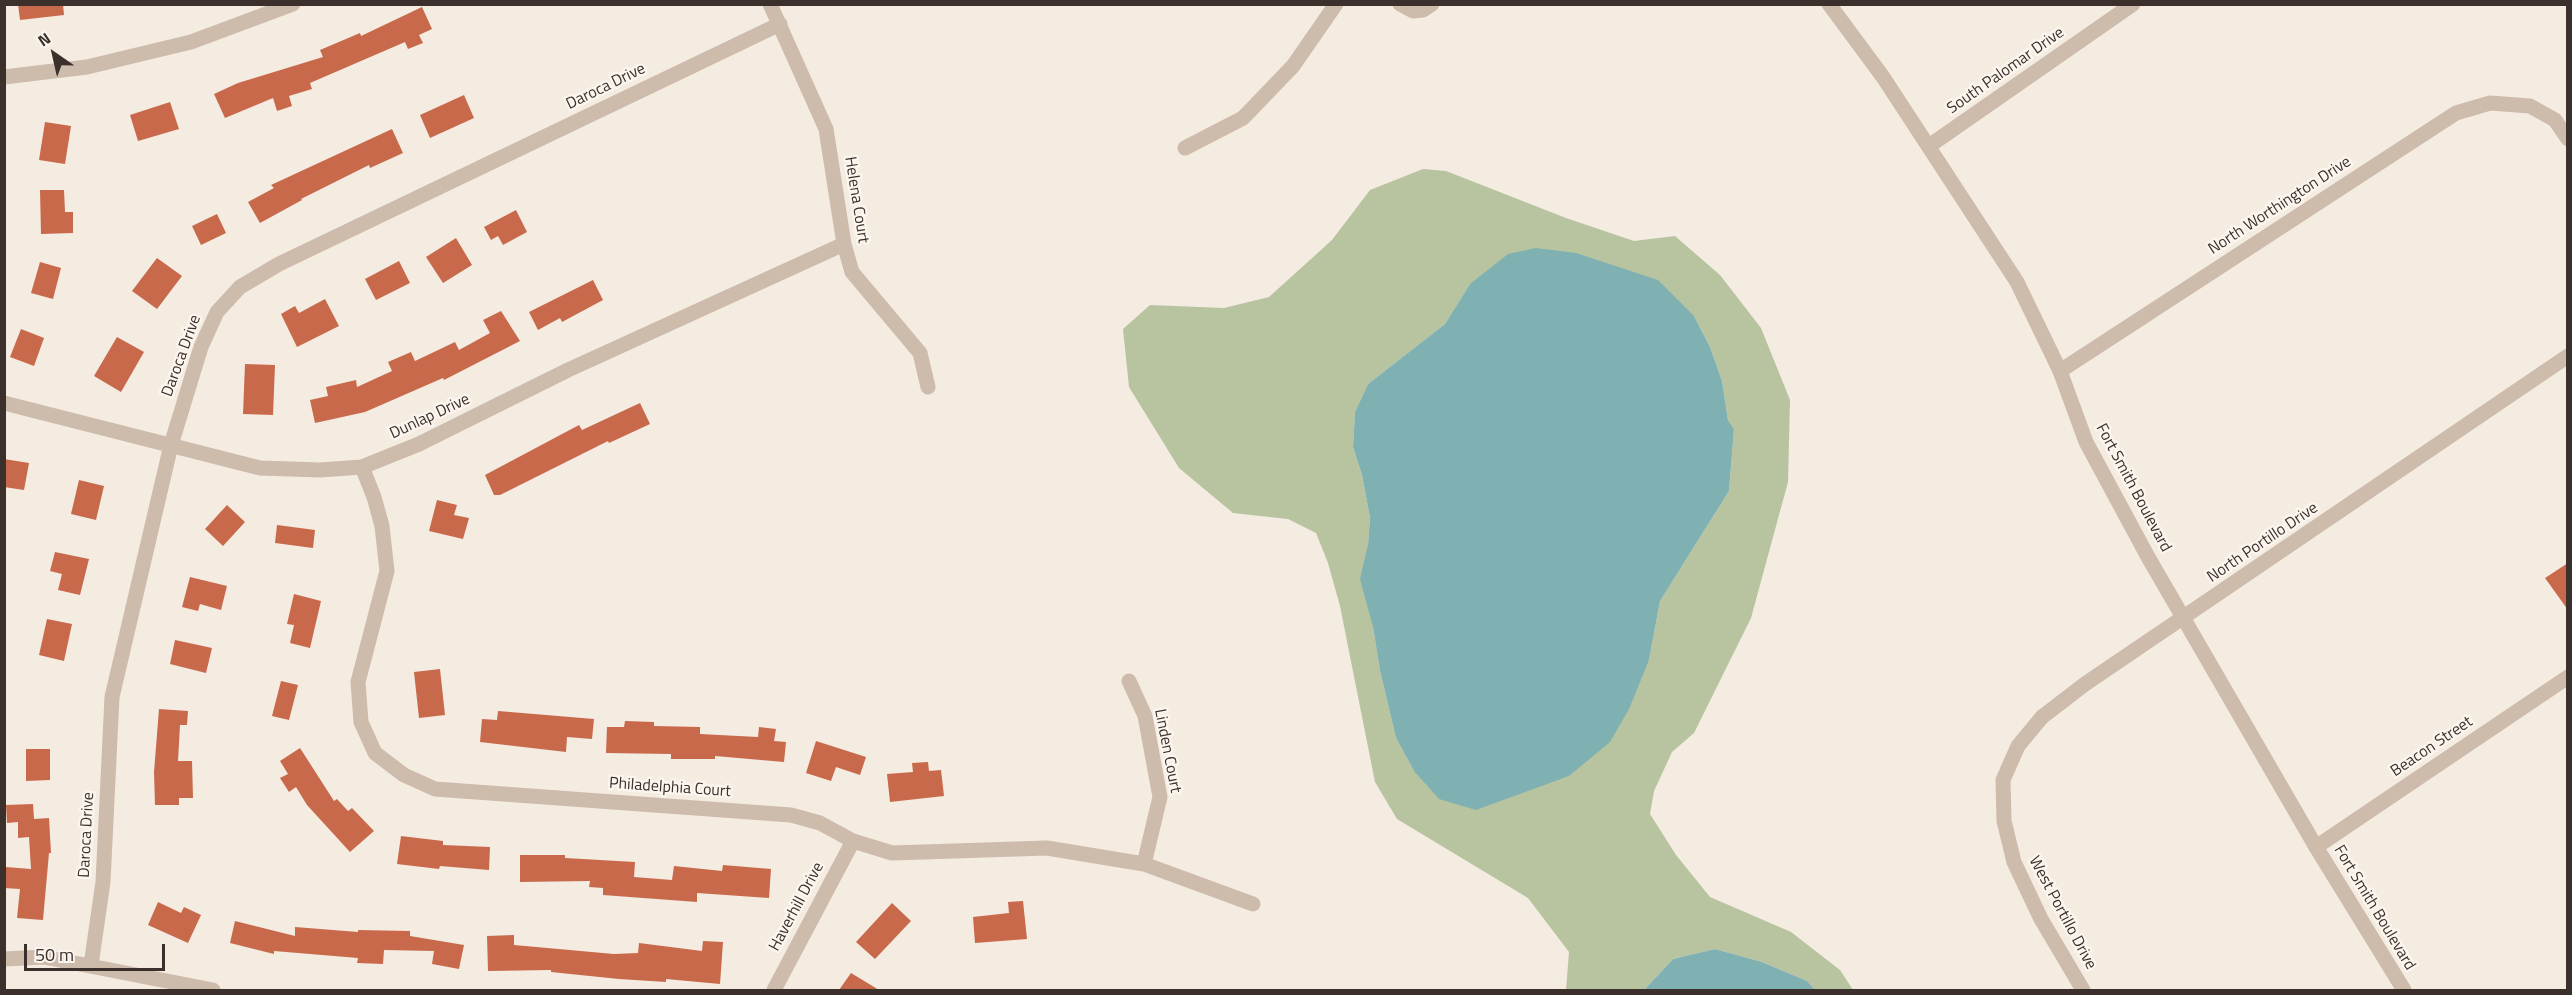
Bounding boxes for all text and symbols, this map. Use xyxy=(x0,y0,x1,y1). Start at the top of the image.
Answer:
street label: South Palomar Drive xyxy=(1944,23,2068,119)
north arrow xyxy=(24,24,84,84)
text: N xyxy=(33,26,55,52)
street label: Daroca Drive xyxy=(563,60,649,114)
street label: North Worthington Drive xyxy=(2205,153,2355,259)
street label: Helena Court xyxy=(840,155,872,245)
street label: Daroca Drive xyxy=(158,312,206,400)
street label: Dunlap Drive xyxy=(387,390,473,444)
street label: Fort Smith Boulevard xyxy=(2091,421,2175,555)
street label: North Portillo Drive xyxy=(2204,499,2322,587)
street label: Linden Court xyxy=(1149,707,1185,795)
street label: Beacon Street xyxy=(2387,713,2477,781)
street label: Philadelphia Court xyxy=(608,774,732,802)
street label: Daroca Drive xyxy=(75,792,99,878)
street label: Fort Smith Boulevard xyxy=(2329,842,2419,974)
street label: West Portillo Drive xyxy=(2024,853,2100,973)
street label: Haverhill Drive xyxy=(766,859,828,955)
scale bar xyxy=(27,932,168,970)
text: 50 m xyxy=(35,941,74,968)

